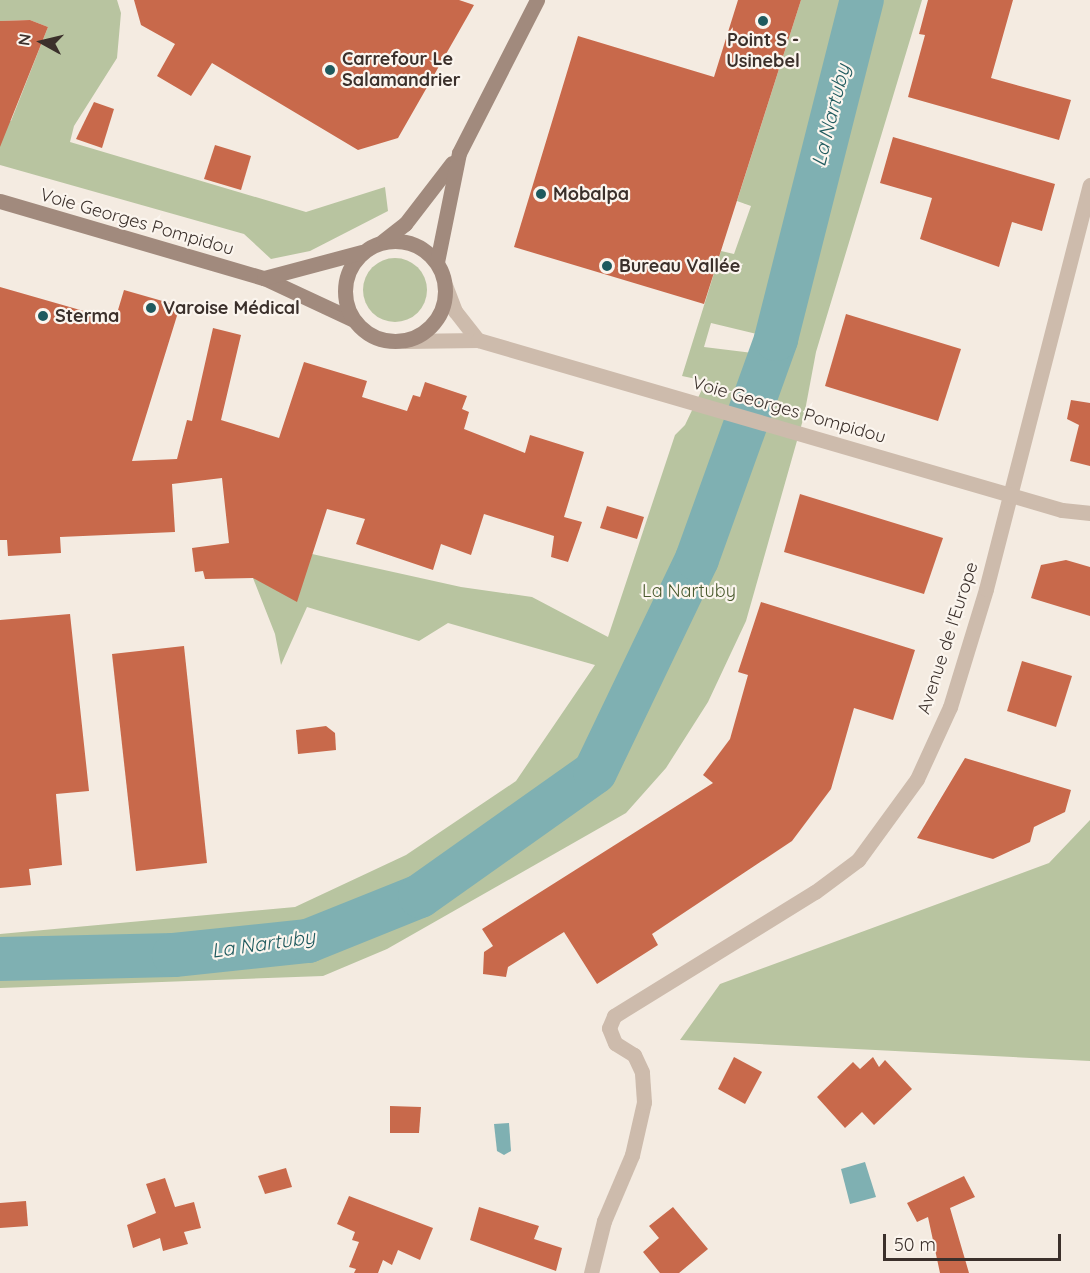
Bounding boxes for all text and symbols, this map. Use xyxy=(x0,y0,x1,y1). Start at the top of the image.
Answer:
north arrow xyxy=(12,12,72,72)
marker: Point S - Usinebel xyxy=(756,14,770,28)
place label: Point S - Usinebel xyxy=(726,30,800,72)
text: N xyxy=(13,32,35,47)
place label: Carrefour Le Salamandrier xyxy=(342,49,461,92)
water label: La Nartuby xyxy=(806,62,854,168)
marker: Carrefour Le Salamandrier xyxy=(323,63,337,77)
place label: Mobalpa xyxy=(553,183,629,205)
street label: Voie Georges Pompidou xyxy=(38,184,236,260)
marker: Mobalpa xyxy=(534,187,548,201)
place label: Bureau Vallée xyxy=(619,255,740,277)
marker: Bureau Vallée xyxy=(600,259,614,273)
place label: Varoise Médical xyxy=(163,297,300,319)
marker: Varoise Médical xyxy=(144,301,158,315)
place label: Sterma xyxy=(55,305,119,327)
marker: Sterma xyxy=(36,309,50,323)
street label: Voie Georges Pompidou xyxy=(690,372,888,448)
street label: Avenue de l'Europe xyxy=(913,559,983,717)
park label: La Nartuby xyxy=(642,580,736,602)
water label: La Nartuby xyxy=(210,924,316,962)
scale bar xyxy=(886,1222,1064,1260)
text: 50 m xyxy=(894,1233,936,1256)

